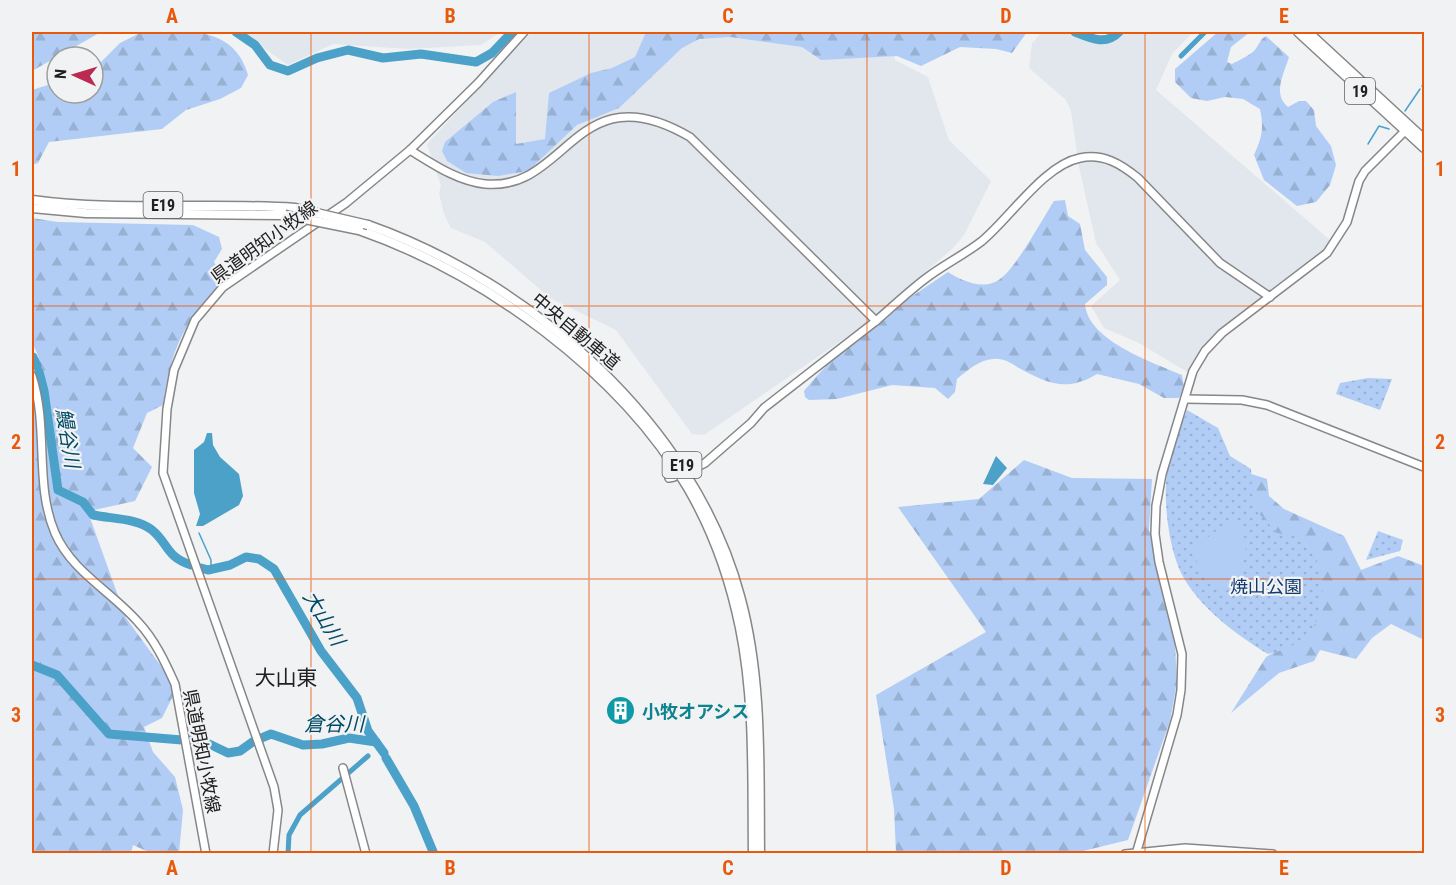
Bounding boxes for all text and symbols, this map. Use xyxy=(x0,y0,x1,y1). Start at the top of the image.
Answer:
text: A xyxy=(166,4,178,28)
text: B xyxy=(444,4,456,28)
text: C xyxy=(722,4,734,28)
text: D xyxy=(1000,4,1012,28)
text: E xyxy=(1279,4,1289,28)
north arrow xyxy=(45,45,105,105)
text: N xyxy=(51,68,70,80)
road number: 19 xyxy=(1345,78,1375,104)
text: 1 xyxy=(11,157,21,181)
text: 1 xyxy=(1435,157,1445,181)
road number: E19 xyxy=(144,192,182,218)
street label: 県道明知小牧線 xyxy=(207,196,321,288)
street label: 中央自動車道 xyxy=(528,288,624,374)
water label: 鰻谷川 xyxy=(51,406,85,471)
text: 2 xyxy=(11,430,21,454)
text: 2 xyxy=(1435,430,1445,454)
road number: E19 xyxy=(662,452,702,478)
park label: 焼山公園 xyxy=(1230,576,1302,597)
water label: 大山川 xyxy=(298,586,351,652)
district label: 大山東 xyxy=(255,666,318,690)
street label: 県道明知小牧線 xyxy=(180,687,224,815)
building icon: 小牧オアシス xyxy=(605,695,637,727)
place label: 小牧オアシス xyxy=(642,701,749,722)
text: 3 xyxy=(11,703,21,727)
text: 3 xyxy=(1435,703,1445,727)
water label: 倉谷川 xyxy=(304,712,366,736)
text: A xyxy=(166,856,178,880)
text: B xyxy=(444,856,456,880)
text: C xyxy=(722,856,734,880)
text: D xyxy=(1000,856,1012,880)
text: E xyxy=(1279,856,1289,880)

